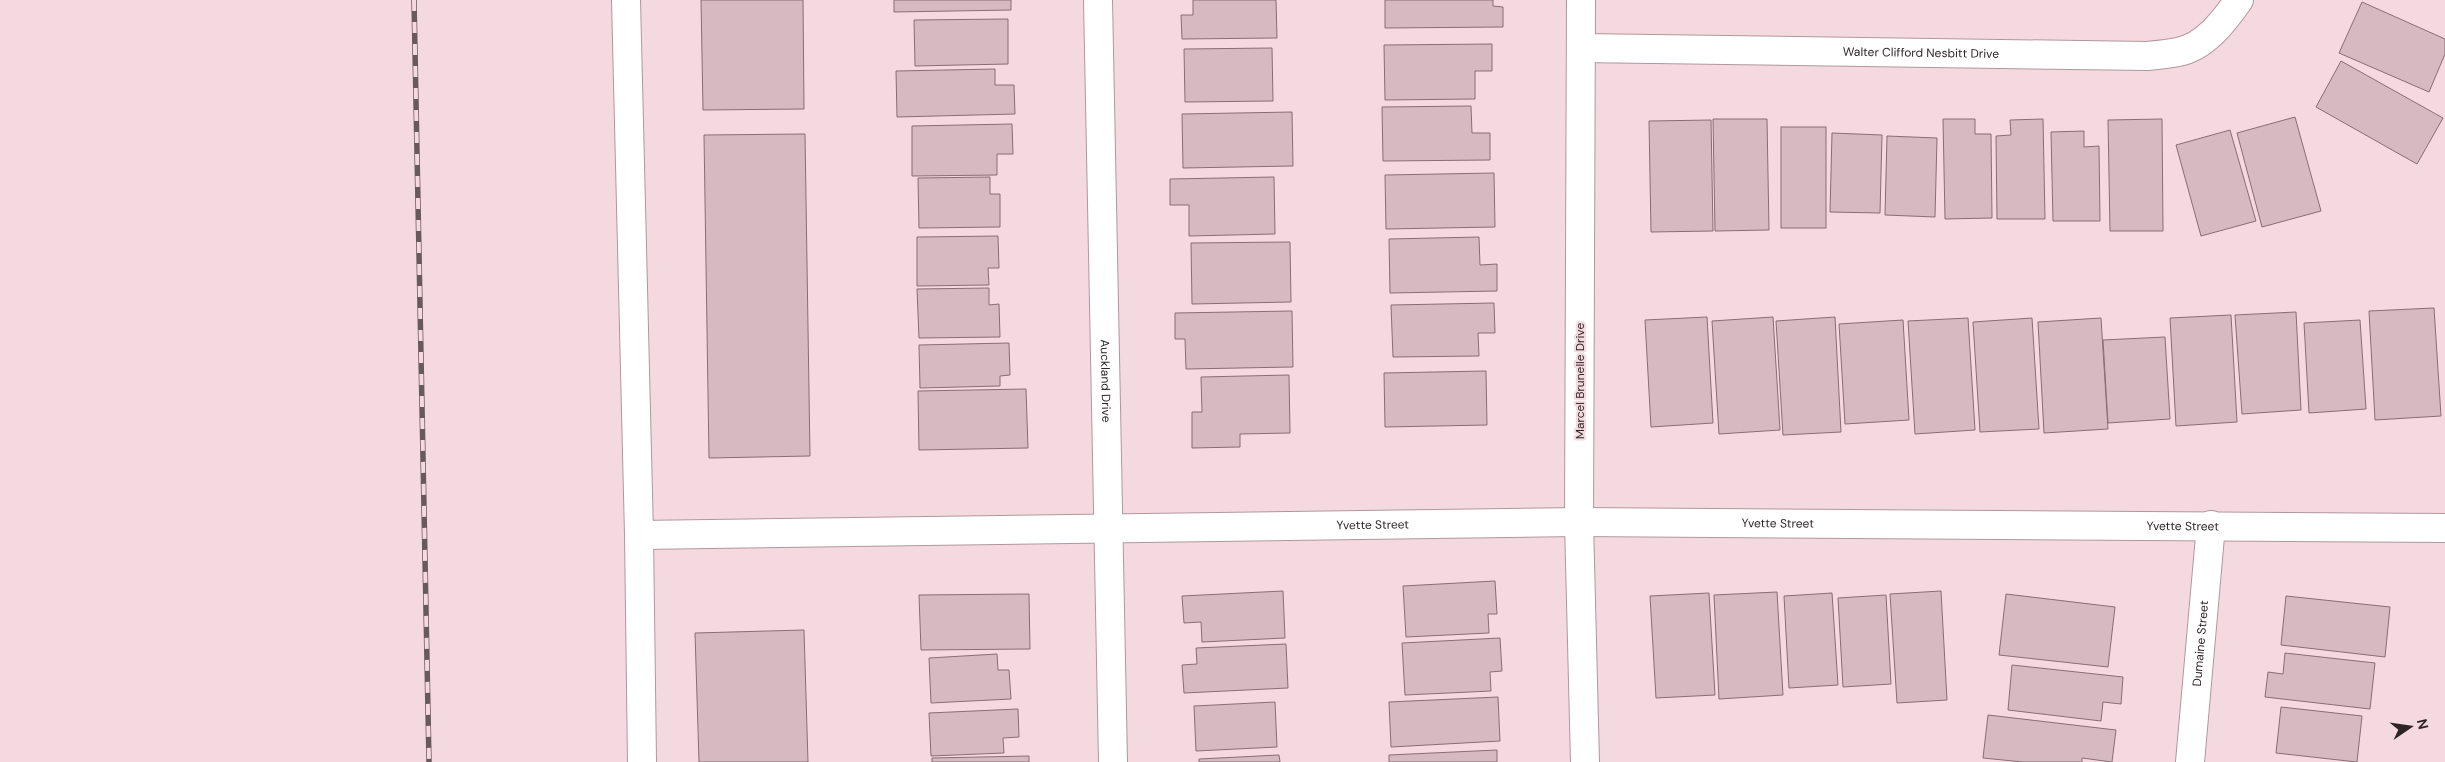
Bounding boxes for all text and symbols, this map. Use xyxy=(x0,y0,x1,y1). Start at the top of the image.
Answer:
street label: Walter Clifford Nesbitt Drive xyxy=(1843,44,1999,62)
street label: Marcel Brunelle Drive xyxy=(1572,323,1588,439)
street label: Auckland Drive xyxy=(1097,339,1114,423)
street label: Yvette Street xyxy=(1741,515,1814,532)
street label: Yvette Street xyxy=(1336,516,1409,533)
street label: Yvette Street xyxy=(2146,518,2219,534)
street label: Dumaine Street xyxy=(2189,600,2212,687)
north arrow xyxy=(2385,702,2435,752)
text: N xyxy=(2413,717,2433,731)

